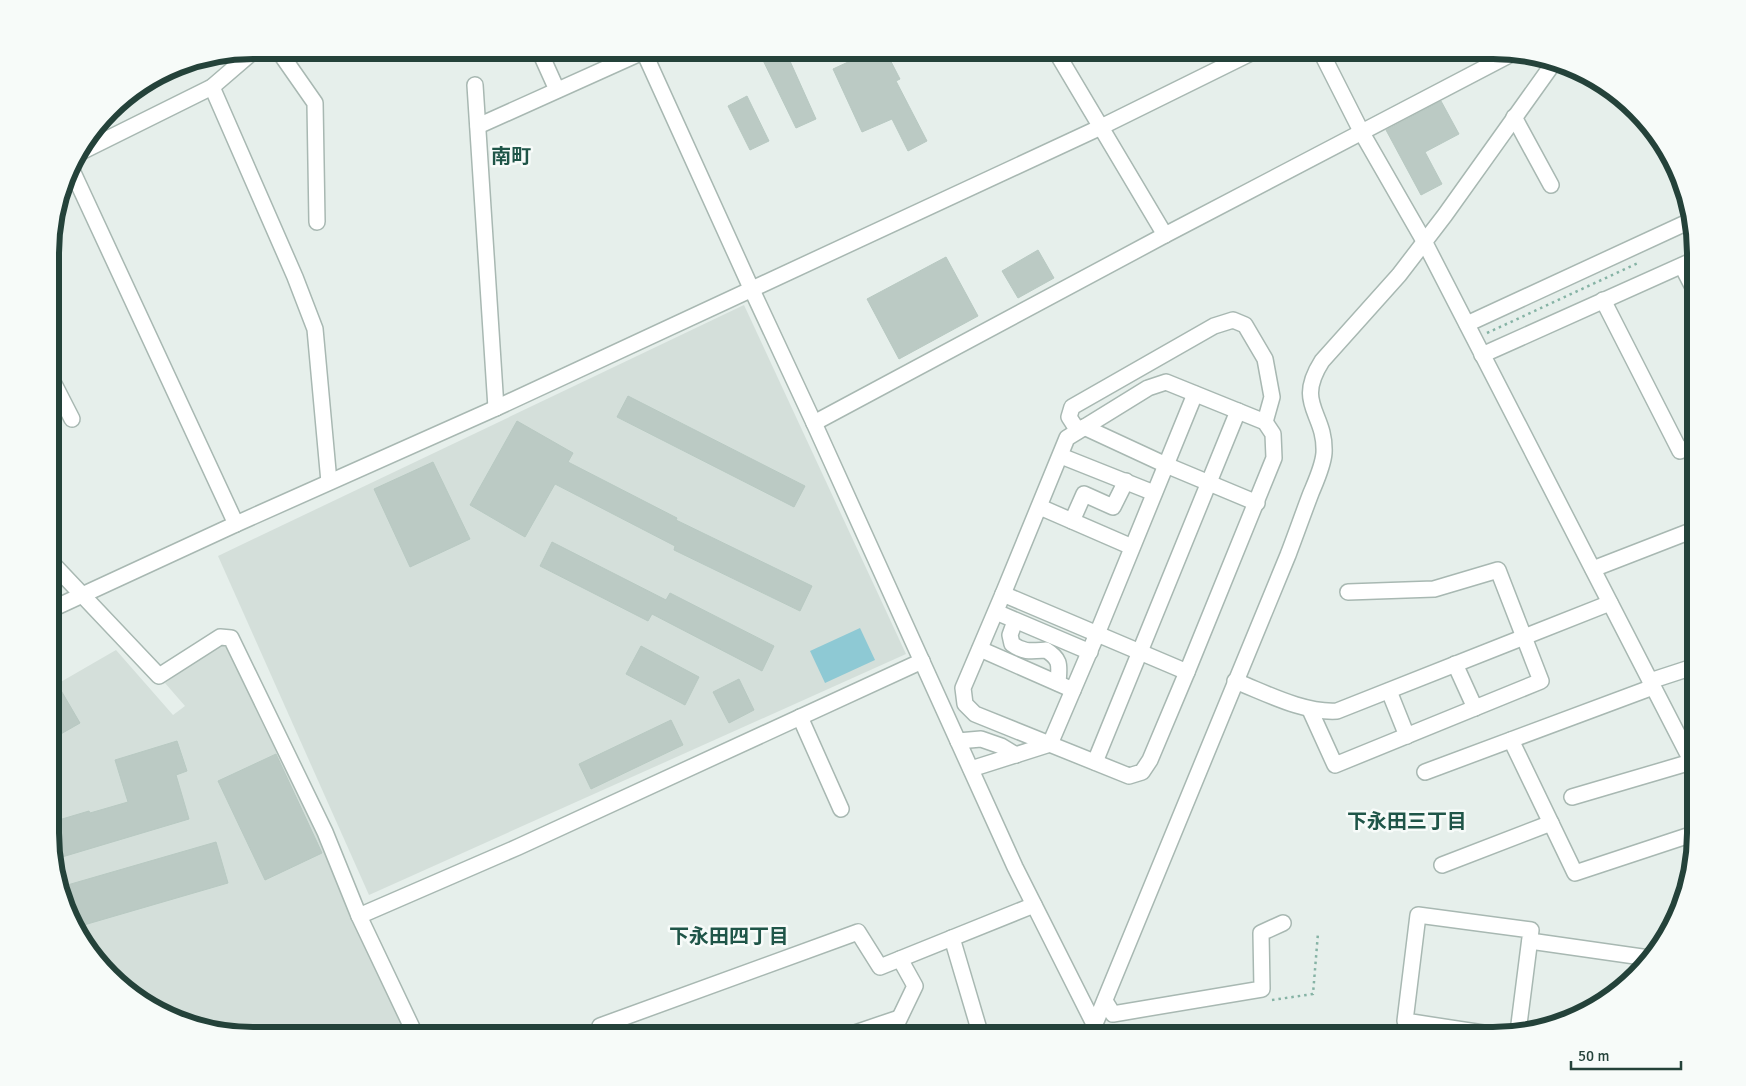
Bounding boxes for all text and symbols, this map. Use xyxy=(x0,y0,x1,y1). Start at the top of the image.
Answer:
district label: 南町 xyxy=(491,144,531,169)
district label: 下永田三丁目 xyxy=(1347,809,1467,834)
district label: 下永田四丁目 xyxy=(669,924,789,949)
scale bar xyxy=(1571,1038,1681,1070)
text: 50 m xyxy=(1578,1047,1609,1065)

